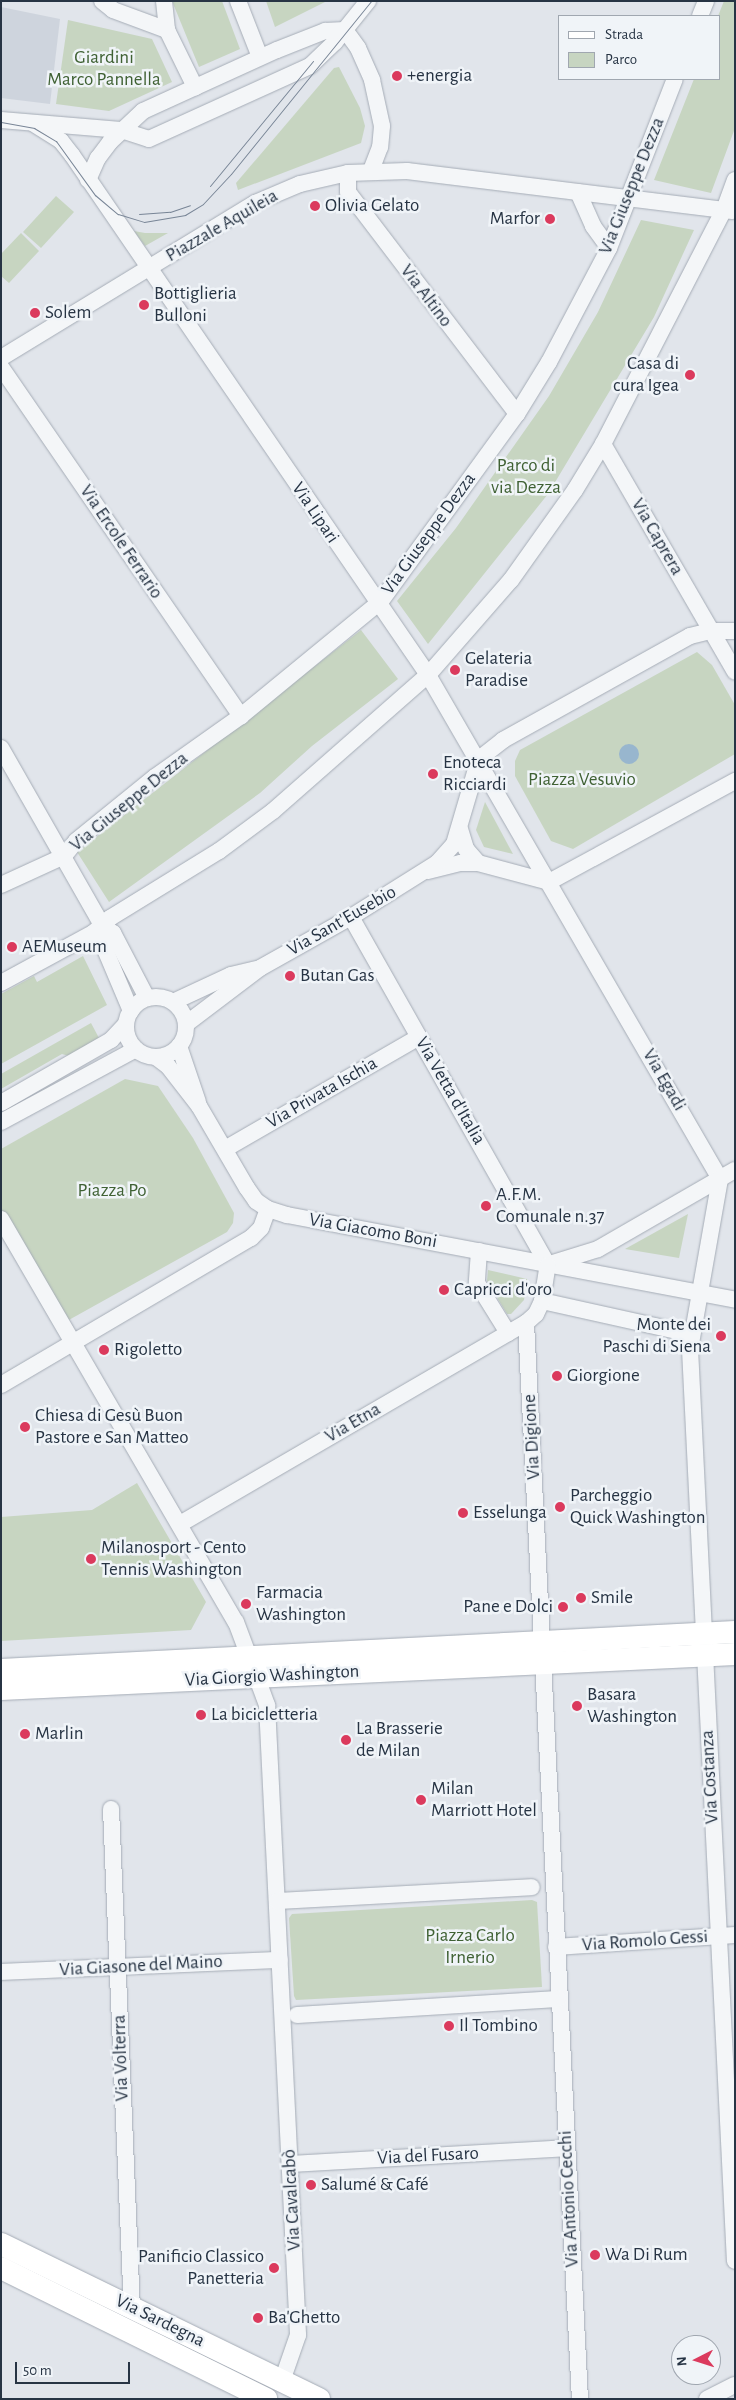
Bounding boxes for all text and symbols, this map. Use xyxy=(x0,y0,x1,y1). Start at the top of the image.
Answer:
legend xyxy=(558,15,721,80)
text: Strada xyxy=(605,27,643,42)
park label: Giardini Marco Pannella xyxy=(47,47,161,91)
text: Parco xyxy=(605,52,637,67)
place label: +energia xyxy=(407,65,472,87)
marker: +energia xyxy=(391,70,403,82)
street label: Via Giuseppe Dezza xyxy=(594,114,670,258)
street label: Piazzale Aquileia xyxy=(162,185,282,267)
place label: Olivia Gelato xyxy=(325,195,419,217)
marker: Olivia Gelato xyxy=(309,200,321,212)
place label: Marfor xyxy=(490,208,540,230)
marker: Marfor xyxy=(544,213,556,225)
street label: Via Altino xyxy=(395,260,457,332)
place label: Bottiglieria Bulloni xyxy=(154,283,237,327)
marker: Bottiglieria Bulloni xyxy=(138,299,150,311)
place label: Solem xyxy=(45,302,92,324)
marker: Solem xyxy=(29,307,41,319)
place label: Casa di cura Igea xyxy=(613,353,679,397)
marker: Casa di cura Igea xyxy=(683,368,697,382)
park label: Parco di via Dezza xyxy=(491,455,561,499)
street label: Via Giuseppe Dezza xyxy=(377,468,481,600)
street label: Via Lipari xyxy=(286,478,344,548)
street label: Via Ercole Ferrario xyxy=(74,481,168,603)
street label: Via Caprera xyxy=(626,495,688,579)
place label: Gelateria Paradise xyxy=(465,648,532,692)
marker: Gelateria Paradise xyxy=(449,664,461,676)
street label: Via Giuseppe Dezza xyxy=(65,747,193,857)
place label: Enoteca Ricciardi xyxy=(443,752,507,796)
marker: Enoteca Ricciardi xyxy=(427,768,439,780)
park label: Piazza Vesuvio xyxy=(528,769,636,791)
street label: Via Sant'Eusebio xyxy=(284,881,400,961)
place label: AEMuseum xyxy=(22,936,107,958)
marker: AEMuseum xyxy=(6,941,18,953)
place label: Butan Gas xyxy=(300,965,374,987)
marker: Butan Gas xyxy=(284,970,296,982)
street label: Via Vetta d'Italia xyxy=(410,1033,490,1149)
street label: Via Egadi xyxy=(637,1045,691,1115)
street label: Via Privata Ischia xyxy=(262,1052,382,1134)
park label: Piazza Po xyxy=(77,1180,147,1202)
place label: A.F.M. Comunale n.37 xyxy=(496,1184,604,1228)
marker: A.F.M. Comunale n.37 xyxy=(480,1200,492,1212)
street label: Via Giacomo Boni xyxy=(307,1209,439,1253)
place label: Capricci d'oro xyxy=(454,1279,552,1301)
marker: Capricci d'oro xyxy=(438,1284,450,1296)
place label: Monte dei Paschi di Siena xyxy=(602,1314,711,1358)
marker: Monte dei Paschi di Siena xyxy=(715,1330,727,1342)
place label: Rigoletto xyxy=(114,1339,182,1361)
marker: Rigoletto xyxy=(98,1344,110,1356)
place label: Giorgione xyxy=(567,1365,640,1387)
marker: Giorgione xyxy=(551,1370,563,1382)
street label: Via Digione xyxy=(518,1394,546,1480)
street label: Via Etna xyxy=(321,1398,385,1448)
place label: Chiesa di Gesù Buon Pastore e San Matteo xyxy=(35,1405,189,1449)
marker: Chiesa di Gesù Buon Pastore e San Matteo xyxy=(19,1421,31,1433)
place label: Parcheggio Quick Washington xyxy=(570,1485,706,1529)
marker: Parcheggio Quick Washington xyxy=(554,1501,566,1513)
place label: Esselunga xyxy=(473,1502,547,1524)
marker: Esselunga xyxy=(457,1507,469,1519)
place label: Milanosport - Cento Tennis Washington xyxy=(101,1537,246,1581)
marker: Milanosport - Cento Tennis Washington xyxy=(85,1553,97,1565)
place label: Farmacia Washington xyxy=(256,1582,346,1626)
place label: Smile xyxy=(591,1587,633,1609)
marker: Smile xyxy=(575,1592,587,1604)
place label: Pane e Dolci xyxy=(463,1596,553,1618)
marker: Farmacia Washington xyxy=(240,1598,252,1610)
marker: Pane e Dolci xyxy=(557,1601,569,1613)
street label: Via Giorgio Washington xyxy=(184,1660,360,1692)
place label: Basara Washington xyxy=(587,1684,677,1728)
marker: Basara Washington xyxy=(571,1700,583,1712)
place label: La bicicletteria xyxy=(211,1704,318,1726)
marker: La bicicletteria xyxy=(195,1709,207,1721)
place label: La Brasserie de Milan xyxy=(356,1718,443,1762)
place label: Marlin xyxy=(35,1723,84,1745)
marker: Marlin xyxy=(19,1728,31,1740)
street label: Via Costanza xyxy=(696,1729,724,1825)
marker: La Brasserie de Milan xyxy=(340,1734,352,1746)
place label: Milan Marriott Hotel xyxy=(431,1778,537,1822)
marker: Milan Marriott Hotel xyxy=(415,1794,427,1806)
park label: Piazza Carlo Irnerio xyxy=(425,1925,515,1969)
street label: Via Romolo Gessi xyxy=(581,1925,709,1957)
street label: Via Giasone del Maino xyxy=(59,1950,223,1982)
street label: Via Volterra xyxy=(108,2014,134,2102)
place label: Il Tombino xyxy=(459,2015,538,2037)
marker: Il Tombino xyxy=(443,2020,455,2032)
street label: Via Antonio Cecchi xyxy=(554,2130,584,2268)
street label: Via del Fusaro xyxy=(377,2142,479,2170)
street label: Via Cavalcabò xyxy=(278,2149,306,2251)
place label: Salumé & Café xyxy=(321,2174,429,2196)
marker: Salumé & Café xyxy=(305,2179,317,2191)
place label: Wa Di Rum xyxy=(605,2244,688,2266)
place label: Panificio Classico Panetteria xyxy=(138,2246,264,2290)
marker: Wa Di Rum xyxy=(589,2249,601,2261)
marker: Panificio Classico Panetteria xyxy=(268,2262,280,2274)
street label: Via Sardegna xyxy=(112,2290,208,2352)
place label: Ba'Ghetto xyxy=(268,2307,340,2329)
marker: Ba'Ghetto xyxy=(252,2312,264,2324)
north arrow xyxy=(671,2335,721,2385)
scale bar xyxy=(18,2352,132,2384)
text: N xyxy=(675,2356,689,2367)
text: 50 m xyxy=(23,2363,52,2378)

